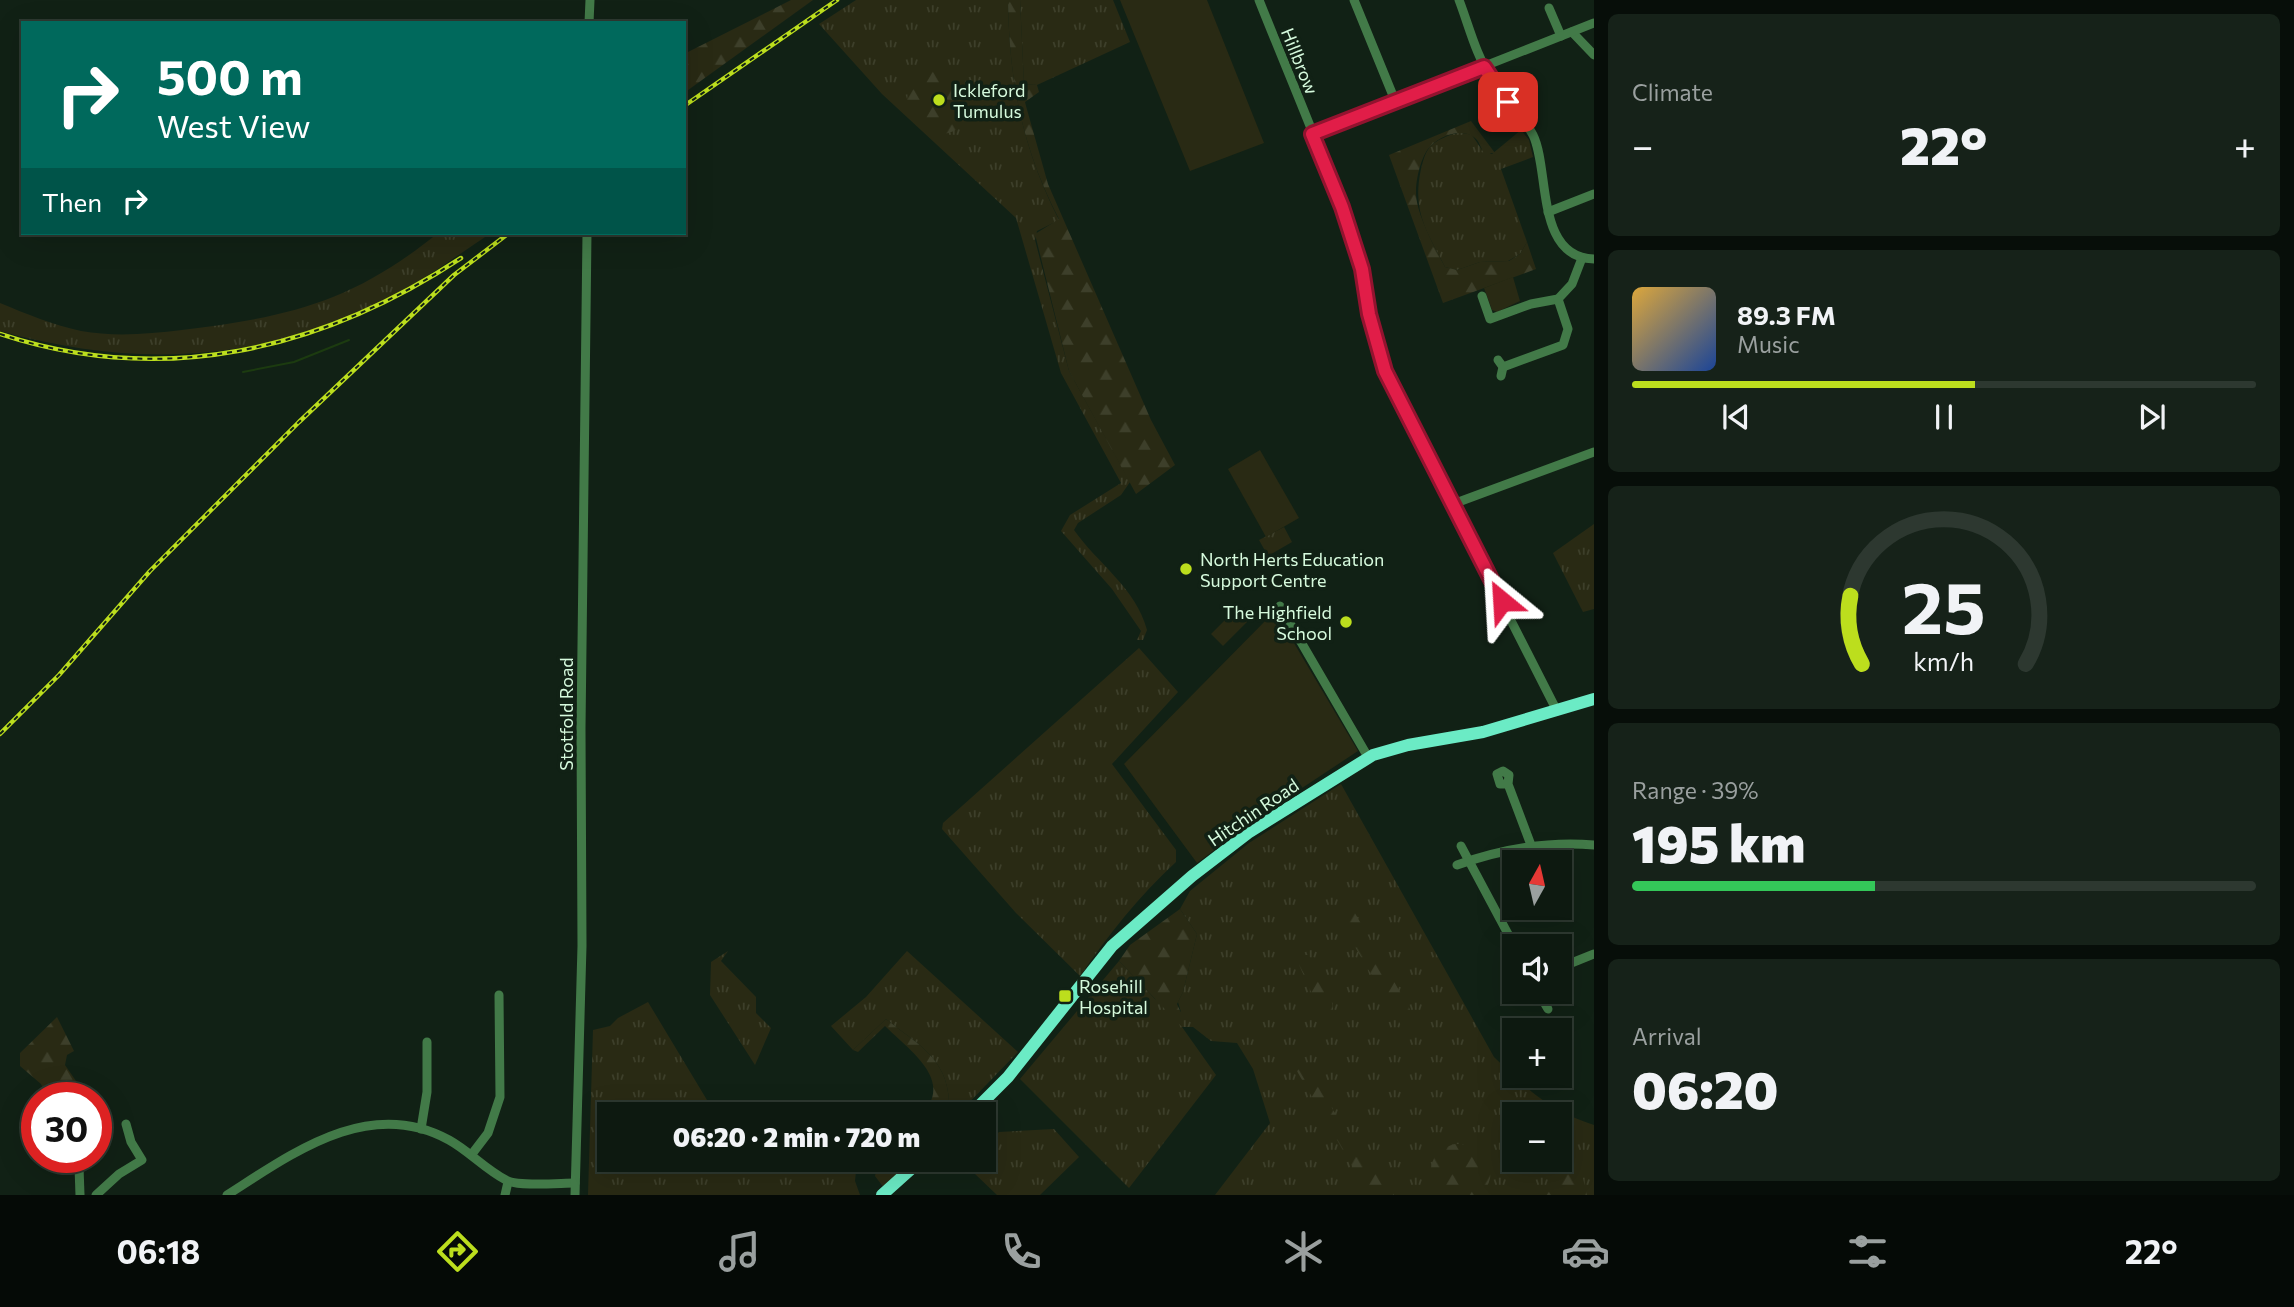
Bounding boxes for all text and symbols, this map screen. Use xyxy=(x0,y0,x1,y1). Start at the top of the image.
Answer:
street label: Hillbrow xyxy=(1277,25,1323,97)
text: 500 m xyxy=(157,45,303,105)
icon: right xyxy=(42,49,133,140)
pin xyxy=(1478,72,1538,132)
text: Climate xyxy=(1632,78,1713,106)
place label: Ickleford Tumulus xyxy=(953,79,1025,122)
icon: arrive xyxy=(1489,83,1527,121)
marker: Ickleford Tumulus xyxy=(931,92,947,108)
text: West View xyxy=(157,105,310,145)
text: 22° xyxy=(1900,112,1987,176)
text: − xyxy=(1632,121,1654,168)
text: + xyxy=(2234,121,2256,168)
icon: right xyxy=(116,182,154,220)
text: Then xyxy=(42,186,102,217)
text: 89.3 FM xyxy=(1737,299,1836,330)
text: Music xyxy=(1737,330,1800,358)
icon: previous xyxy=(1717,398,1755,436)
icon: pause xyxy=(1925,398,1963,436)
icon: next xyxy=(2133,398,2171,436)
place label: North Herts Education Support Centre xyxy=(1200,548,1384,591)
text: 25 xyxy=(1902,560,1986,649)
marker: North Herts Education Support Centre xyxy=(1178,561,1194,577)
position arrow xyxy=(1465,564,1539,638)
place label: The Highfield School xyxy=(1223,601,1332,644)
marker: The Highfield School xyxy=(1338,614,1354,630)
text: km/h xyxy=(1914,645,1974,675)
street label: Stotfold Road xyxy=(555,657,577,771)
street label: Hitchin Road xyxy=(1203,774,1303,850)
text: Range · 39% xyxy=(1632,776,1759,804)
text: 195 km xyxy=(1632,810,1805,874)
north arrow xyxy=(1502,850,1572,920)
map controls xyxy=(1502,850,1572,1172)
button: sound xyxy=(1502,934,1572,1004)
place label: Rosehill Hospital xyxy=(1079,975,1148,1018)
marker: Rosehill Hospital xyxy=(1057,988,1073,1004)
button: + xyxy=(1502,1018,1572,1088)
text: Arrival xyxy=(1632,1022,1702,1050)
text: 06:20 xyxy=(1632,1056,1778,1120)
speed limit sign: 30 xyxy=(21,1082,112,1173)
button: − xyxy=(1502,1102,1572,1172)
text: 06:20 · 2 min · 720 m xyxy=(673,1121,920,1152)
icon: directions xyxy=(433,1227,482,1276)
icon: music xyxy=(715,1227,764,1276)
icon: phone xyxy=(997,1227,1046,1276)
icon: climate xyxy=(1279,1227,1328,1276)
icon: car xyxy=(1561,1227,1610,1276)
icon: filters xyxy=(1843,1227,1892,1276)
text: 06:18 xyxy=(116,1231,200,1271)
text: 22° xyxy=(2125,1231,2178,1271)

